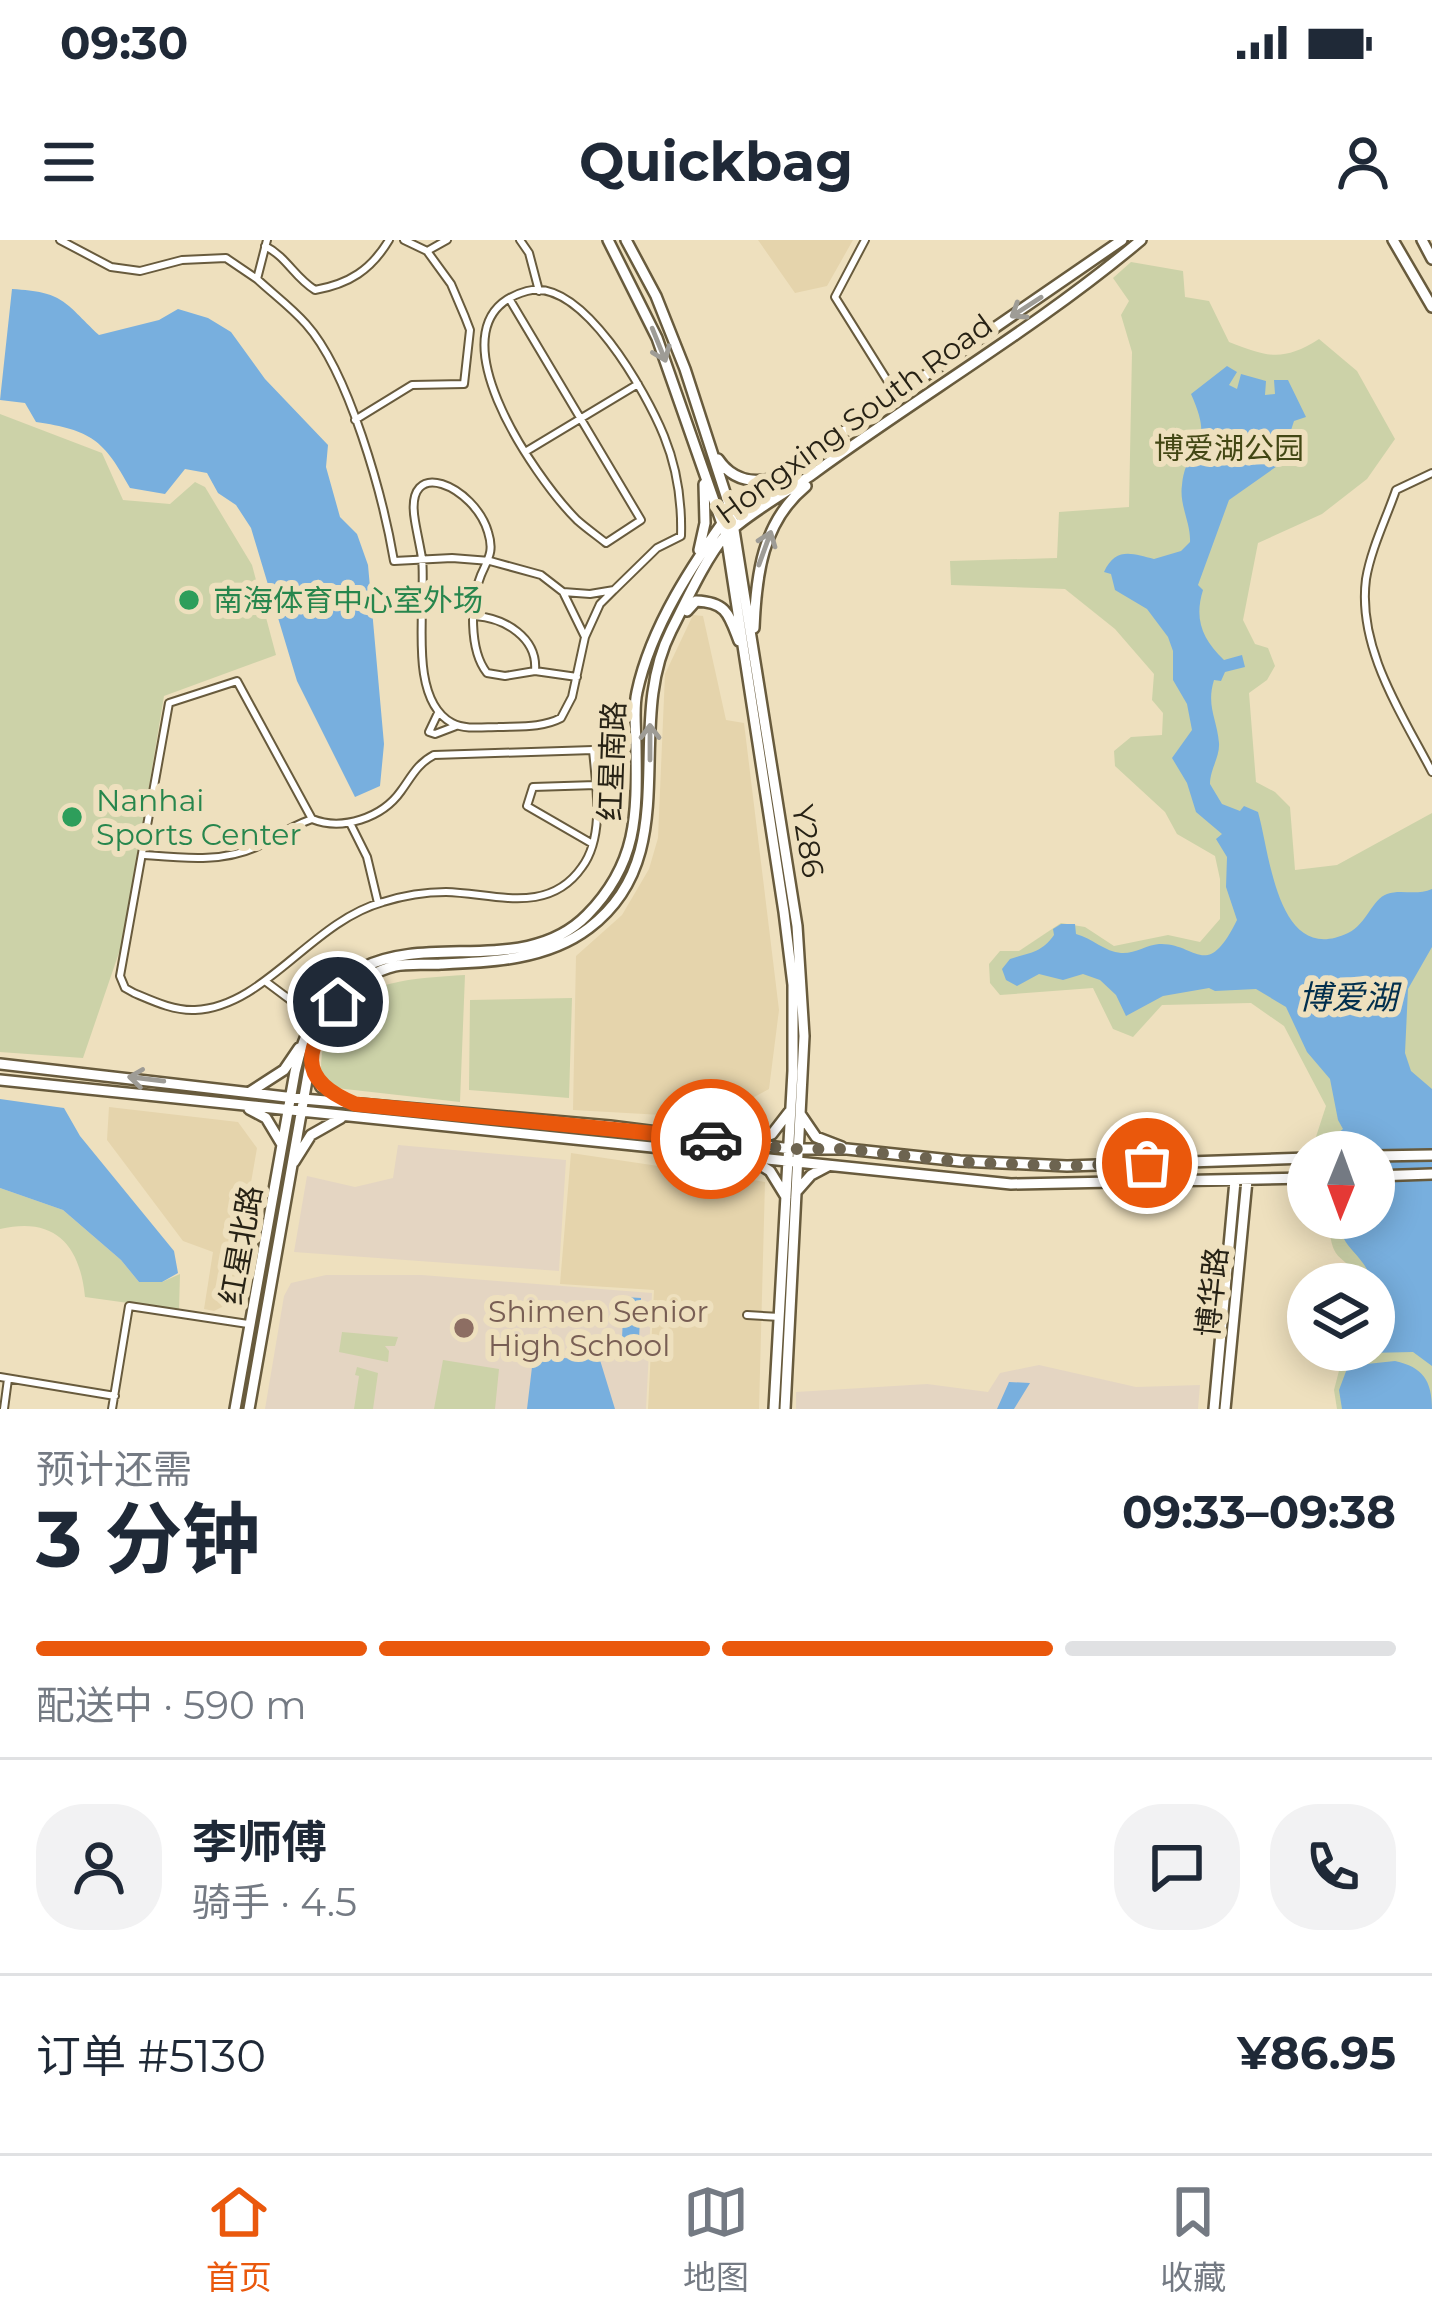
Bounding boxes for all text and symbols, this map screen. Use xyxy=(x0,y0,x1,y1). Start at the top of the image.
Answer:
text: 09:30 xyxy=(60,15,188,70)
icon: menu xyxy=(36,129,102,195)
text: Quickbag xyxy=(579,129,853,195)
icon: person xyxy=(1330,129,1396,195)
one-way arrow xyxy=(1010,295,1044,320)
street label: Hongxing South Road xyxy=(708,306,1000,532)
one-way arrow xyxy=(650,326,671,363)
park label: 博爱湖公园 xyxy=(1154,430,1304,467)
one-way arrow xyxy=(756,531,777,568)
place label: 南海体育中心室外场 xyxy=(213,582,483,619)
marker: 南海体育中心室外场 xyxy=(176,587,202,613)
street label: 红星南路 xyxy=(591,700,633,822)
one-way arrow xyxy=(639,723,661,762)
place label: Nanhai Sports Center xyxy=(96,782,302,853)
street label: Y286 xyxy=(784,802,832,880)
marker: Nanhai Sports Center xyxy=(59,804,85,830)
pin xyxy=(287,951,389,1053)
icon: home xyxy=(305,969,371,1035)
water label: 博爱湖 xyxy=(1299,977,1403,1017)
one-way arrow xyxy=(127,1068,166,1090)
courier xyxy=(651,1079,771,1199)
icon: car xyxy=(678,1106,744,1172)
pin xyxy=(1096,1112,1198,1214)
icon: bag xyxy=(1114,1130,1180,1196)
north arrow xyxy=(1287,1131,1395,1239)
map controls xyxy=(1287,1131,1395,1371)
street label: 红星北路 xyxy=(212,1183,270,1307)
street label: 博华路 xyxy=(1189,1245,1235,1339)
button: layers xyxy=(1287,1263,1395,1371)
place label: Shimen Senior High School xyxy=(488,1293,709,1364)
marker: Shimen Senior High School xyxy=(451,1315,477,1341)
text: 预计还需 xyxy=(36,1445,192,1493)
text: 09:33–09:38 xyxy=(1122,1484,1396,1539)
text: 3 分钟 xyxy=(36,1491,260,1587)
text: 配送中 · 590 m xyxy=(36,1681,307,1729)
button: person xyxy=(36,1804,162,1930)
button: chat xyxy=(1114,1804,1240,1930)
button: phone xyxy=(1270,1804,1396,1930)
text: 李师傅 xyxy=(192,1814,327,1869)
text: 骑手 · 4.5 xyxy=(192,1878,357,1926)
text: ¥86.95 xyxy=(1237,2025,1396,2080)
text: 订单 #5130 xyxy=(36,2028,266,2083)
tab: 首页 xyxy=(206,2179,272,2299)
tab: 地图 xyxy=(683,2179,749,2299)
tab: 收藏 xyxy=(1160,2179,1226,2299)

